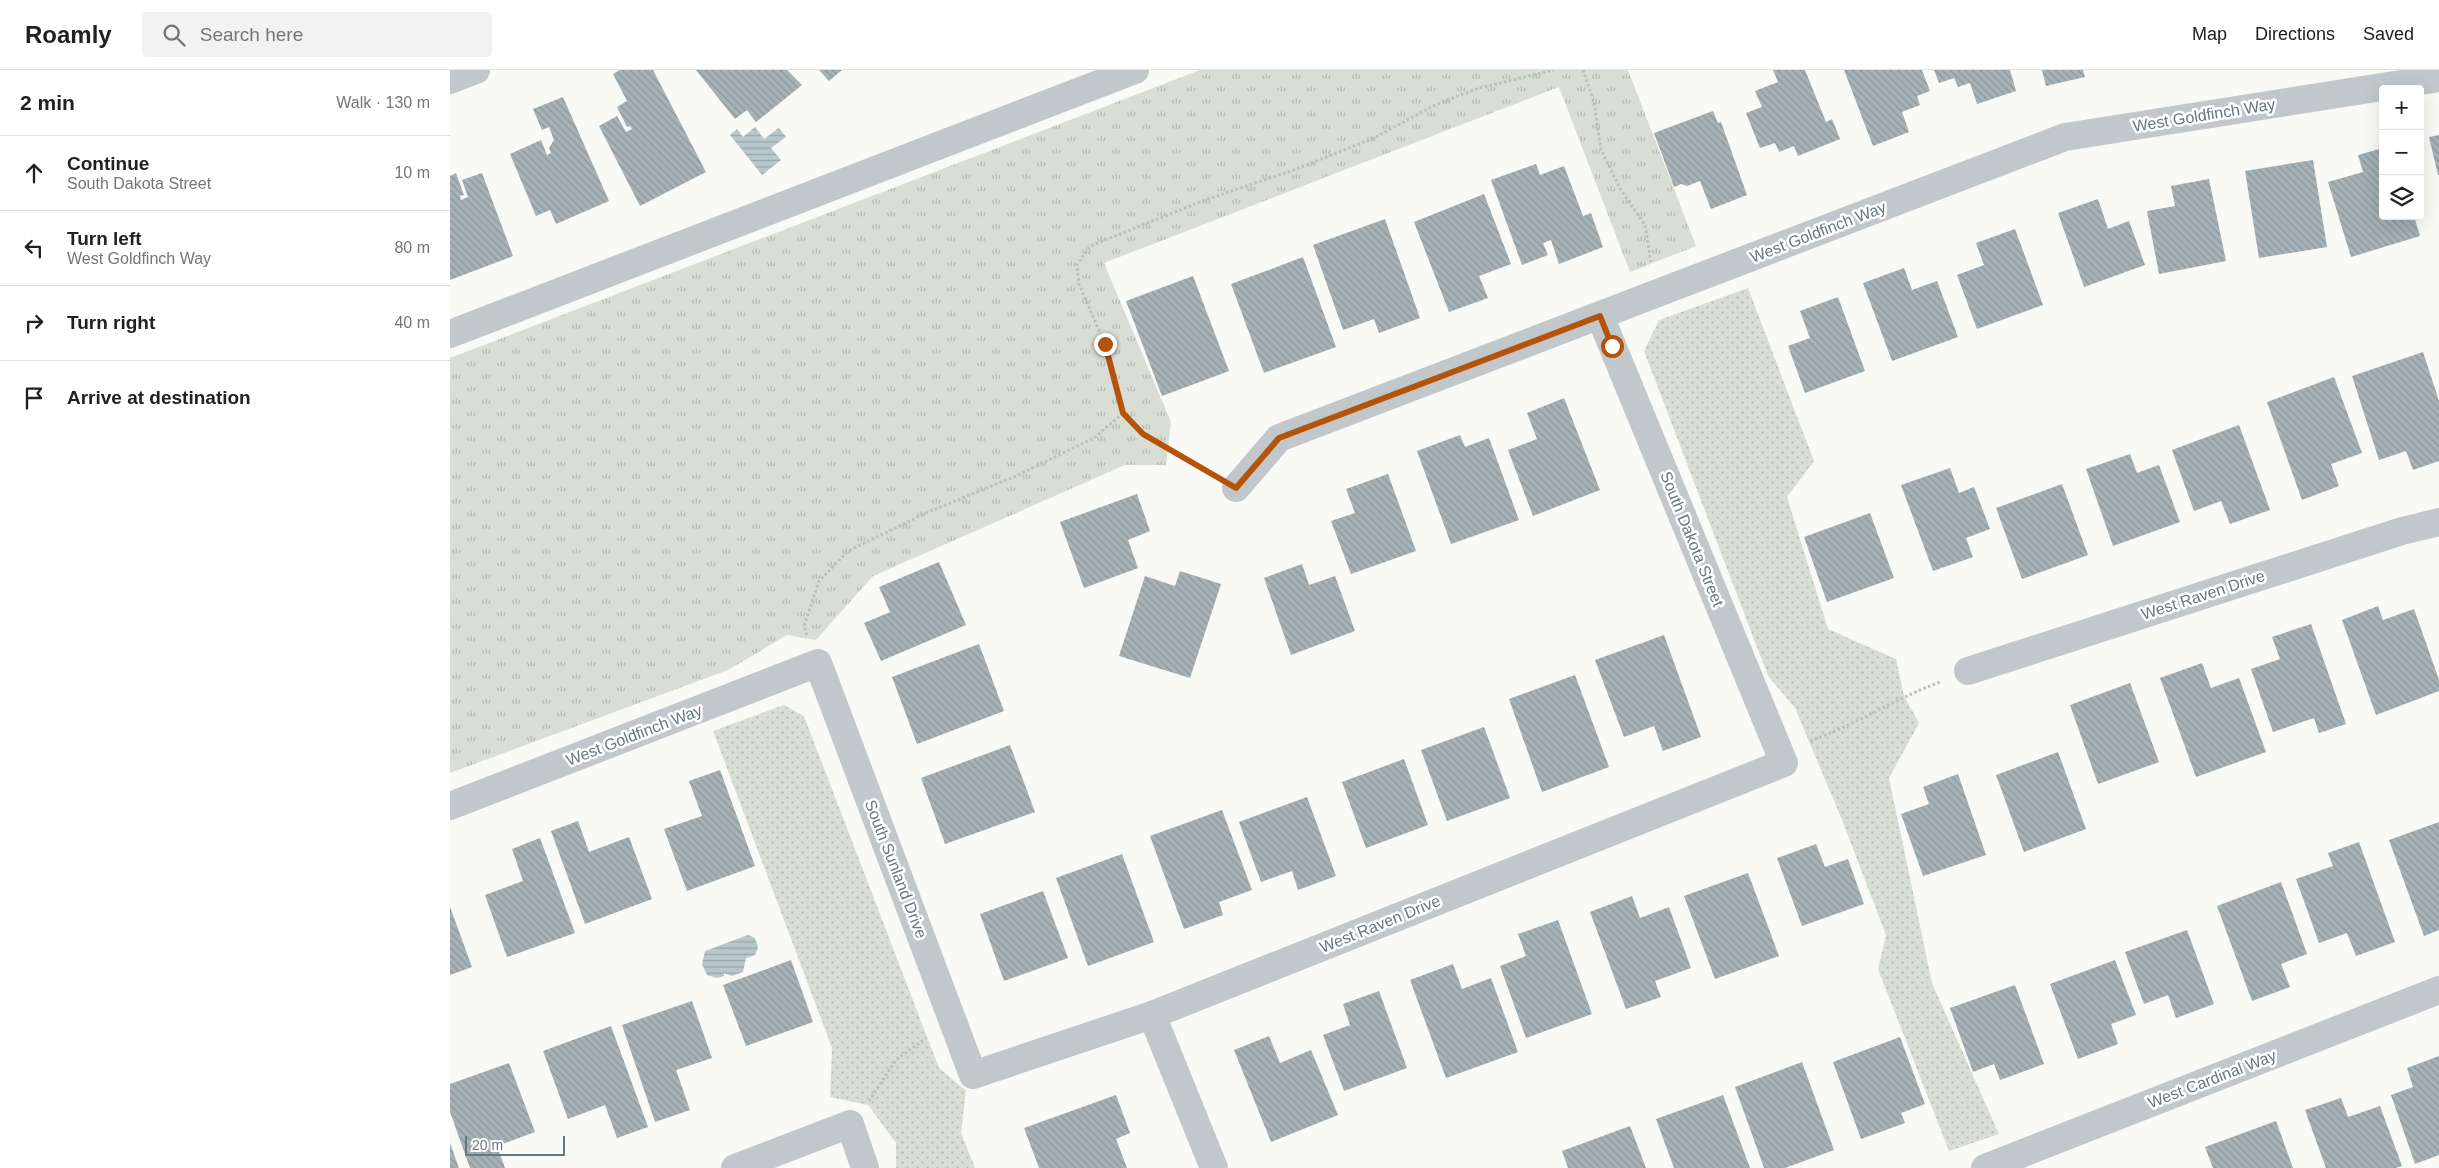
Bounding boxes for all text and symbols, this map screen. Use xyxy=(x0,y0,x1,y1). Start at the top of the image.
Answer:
search box xyxy=(142,12,492,57)
text: Roamly xyxy=(25,21,112,48)
icon: search xyxy=(160,21,188,49)
text: Search here xyxy=(200,24,303,45)
text: Map xyxy=(2192,24,2227,44)
text: Directions xyxy=(2255,24,2335,44)
text: Saved xyxy=(2363,24,2414,44)
map controls xyxy=(2379,85,2424,220)
button: + xyxy=(2379,85,2424,130)
text: 2 min xyxy=(20,91,75,114)
text: Walk · 130 m xyxy=(336,94,430,111)
street label: West Goldfinch Way xyxy=(2132,95,2276,135)
button: − xyxy=(2379,130,2424,175)
text: Continue xyxy=(67,153,149,174)
icon: ahead xyxy=(20,159,48,187)
text: 10 m xyxy=(394,164,430,181)
text: South Dakota Street xyxy=(67,175,211,192)
button: layers xyxy=(2379,175,2424,220)
street label: West Goldfinch Way xyxy=(1748,198,1888,266)
text: Turn left xyxy=(67,228,142,249)
icon: left xyxy=(20,234,48,262)
text: 80 m xyxy=(394,239,430,256)
text: West Goldfinch Way xyxy=(67,250,211,267)
icon: right xyxy=(20,309,48,337)
text: Turn right xyxy=(67,312,155,333)
text: 40 m xyxy=(394,314,430,331)
route end xyxy=(1094,333,1117,356)
route start xyxy=(1601,335,1624,358)
icon: arrive xyxy=(20,384,48,412)
text: Arrive at destination xyxy=(67,387,251,408)
street label: South Dakota Street xyxy=(1657,469,1727,609)
street label: West Raven Drive xyxy=(2139,567,2267,623)
street label: West Goldfinch Way xyxy=(564,701,704,769)
street label: South Sunland Drive xyxy=(862,797,930,941)
street label: West Raven Drive xyxy=(1317,892,1443,956)
street label: West Cardinal Way xyxy=(2145,1047,2279,1111)
scale bar xyxy=(465,1133,565,1156)
text: 20 m xyxy=(472,1137,503,1153)

